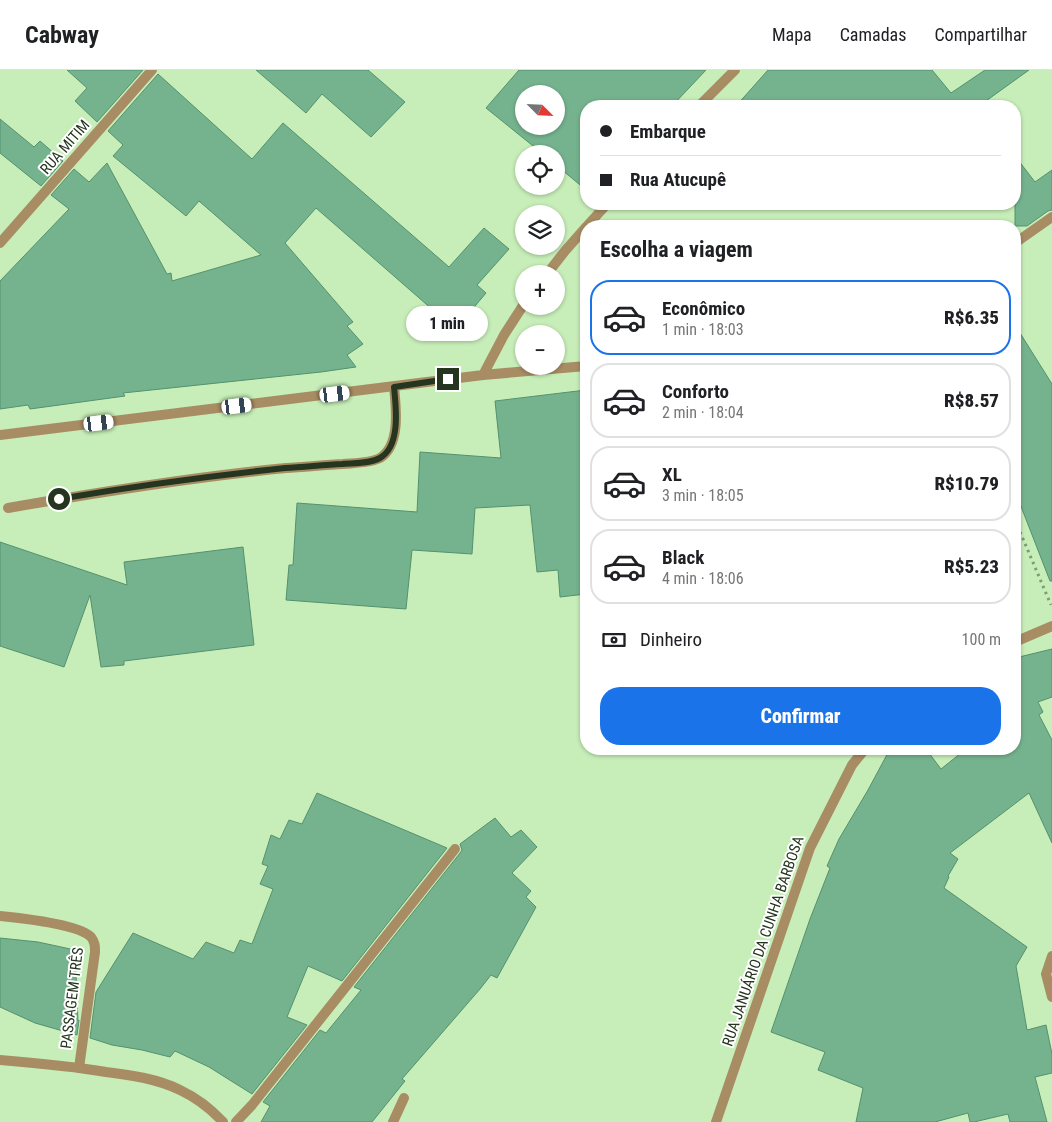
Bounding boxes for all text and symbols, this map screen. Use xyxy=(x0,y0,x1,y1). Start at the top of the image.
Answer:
text: Cabway xyxy=(25,21,99,49)
text: Mapa xyxy=(772,24,812,45)
text: Camadas xyxy=(840,24,906,45)
text: Compartilhar xyxy=(934,24,1027,45)
north arrow xyxy=(515,85,565,135)
map controls xyxy=(515,85,565,375)
street label: RUA MITIM xyxy=(37,116,93,178)
text: Embarque xyxy=(630,120,706,143)
button: locate xyxy=(515,145,565,195)
text: Rua Atucupê xyxy=(630,168,726,191)
button: layers xyxy=(515,205,565,255)
text: Escolha a viagem xyxy=(600,237,753,262)
button: + xyxy=(515,265,565,315)
icon: car xyxy=(602,295,647,340)
text: Econômico xyxy=(662,297,745,320)
callout: 1 min xyxy=(407,306,489,342)
text: R$6.35 xyxy=(944,306,999,329)
text: 1 min xyxy=(429,314,465,333)
text: 1 min · 18:03 xyxy=(662,320,744,339)
button: − xyxy=(515,325,565,375)
route end xyxy=(437,368,459,390)
icon: car xyxy=(602,378,647,423)
text: Conforto xyxy=(662,380,729,403)
car xyxy=(319,385,350,403)
text: R$8.57 xyxy=(944,389,999,412)
car xyxy=(221,397,252,415)
text: 2 min · 18:04 xyxy=(662,403,744,422)
car xyxy=(83,414,114,432)
icon: car xyxy=(602,461,647,506)
text: XL xyxy=(662,463,682,486)
text: R$10.79 xyxy=(934,472,999,495)
text: 3 min · 18:05 xyxy=(662,486,744,505)
route start xyxy=(48,488,70,510)
icon: car xyxy=(602,544,647,589)
text: Black xyxy=(662,546,704,569)
text: R$5.23 xyxy=(944,555,999,578)
text: 4 min · 18:06 xyxy=(662,569,744,588)
icon: cash xyxy=(600,626,628,654)
text: Dinheiro xyxy=(640,628,702,651)
text: 100 m xyxy=(962,630,1001,649)
button: Confirmar xyxy=(600,687,1001,745)
street label: RUA JANUÁRIO DA CUNHA BARBOSA xyxy=(718,833,808,1048)
street label: PASSAGEM TRÊS xyxy=(57,946,87,1050)

